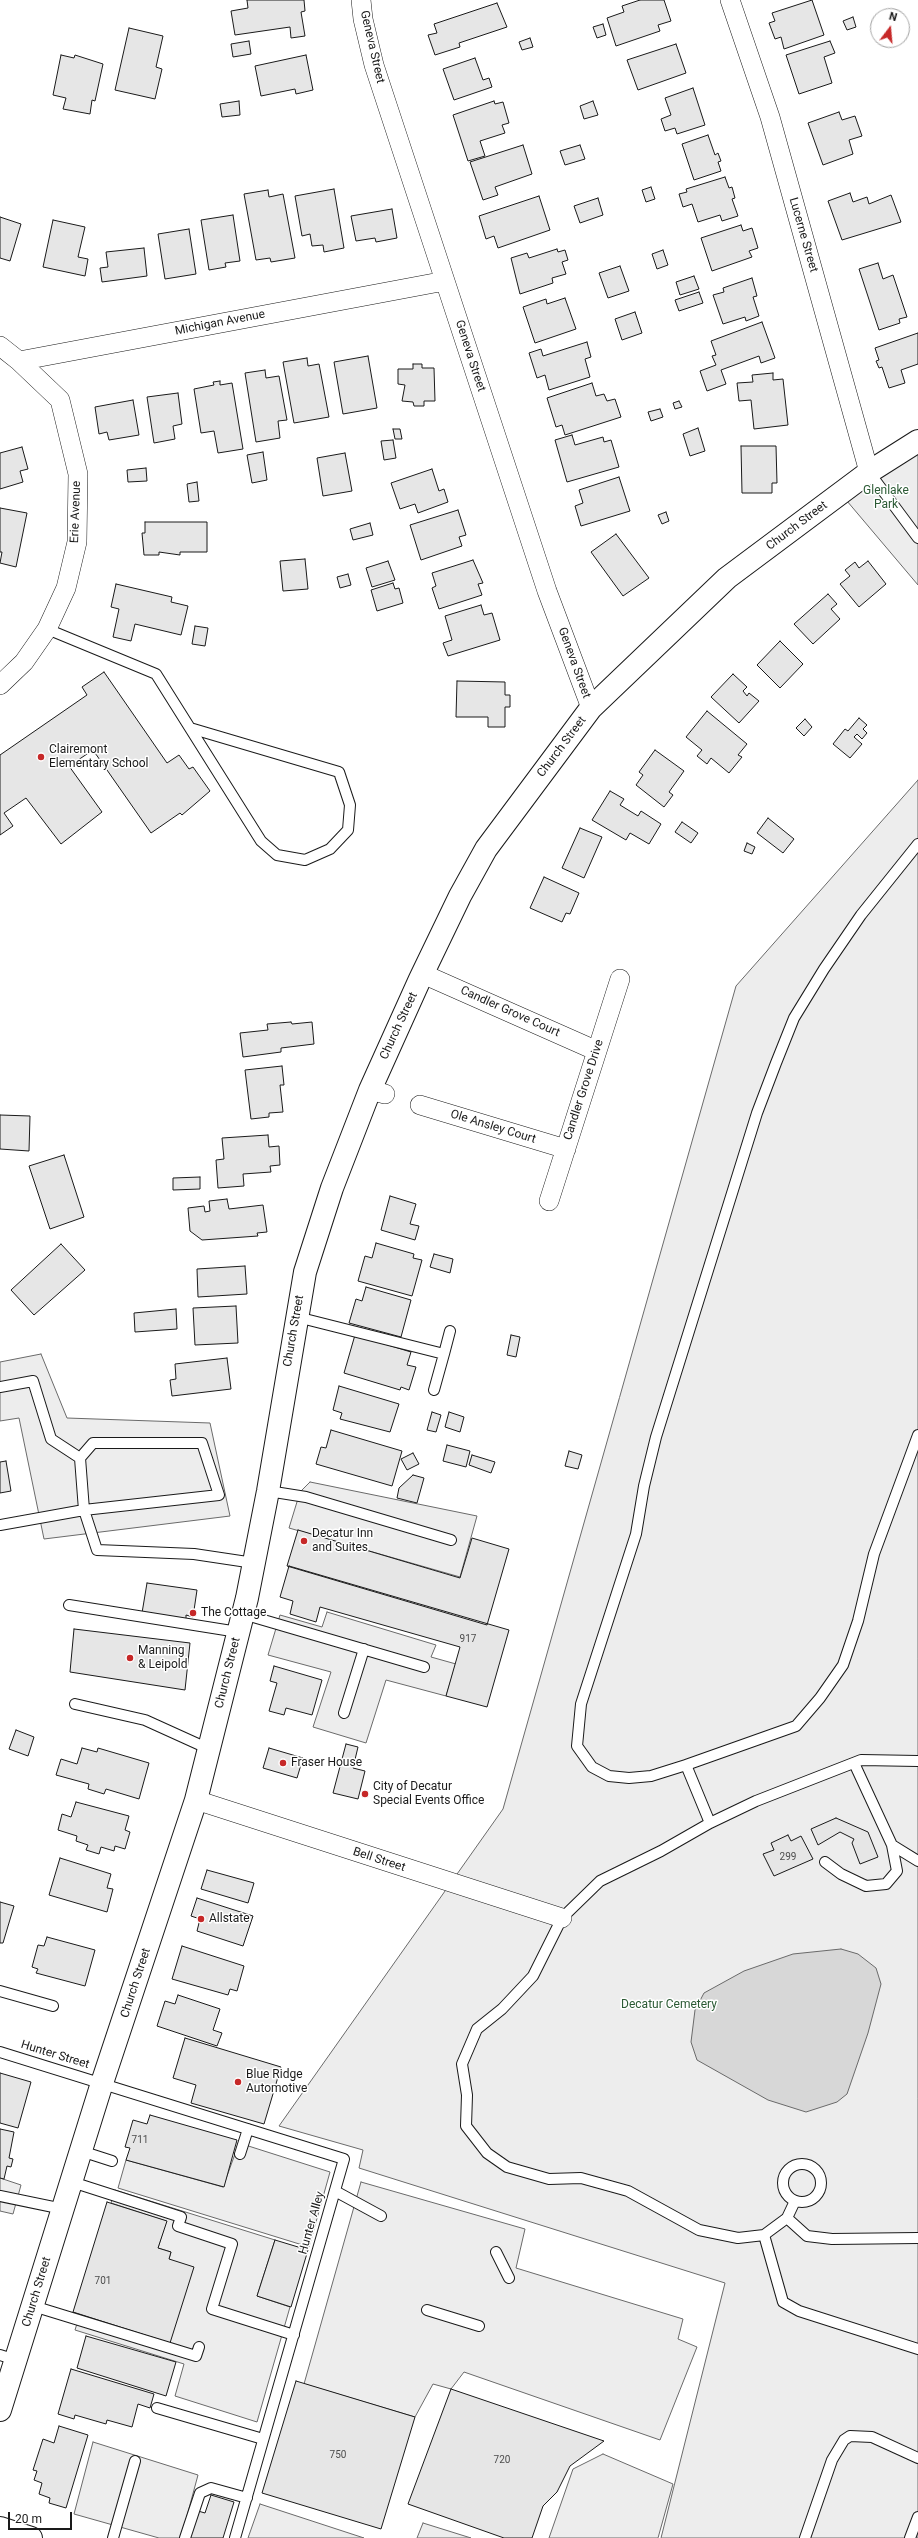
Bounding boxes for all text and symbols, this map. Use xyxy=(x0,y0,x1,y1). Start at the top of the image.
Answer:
north arrow xyxy=(870,8,910,48)
street label: Geneva Street xyxy=(357,9,387,85)
text: N xyxy=(888,10,899,24)
street label: Lucerne Street xyxy=(785,196,821,274)
street label: Michigan Avenue xyxy=(174,307,266,339)
street label: Geneva Street xyxy=(452,318,488,394)
street label: Erie Avenue xyxy=(68,481,84,543)
park label: Glenlake Park xyxy=(863,484,909,512)
street label: Church Street xyxy=(764,498,830,554)
street label: Geneva Street xyxy=(555,626,593,700)
street label: Church Street xyxy=(534,714,590,780)
place label: Clairemont Elementary School xyxy=(49,743,149,771)
marker: Clairemont Elementary School xyxy=(36,752,46,762)
street label: Candler Grove Court xyxy=(458,984,562,1040)
street label: Church Street xyxy=(377,990,421,1062)
street label: Candler Grove Drive xyxy=(561,1038,607,1142)
street label: Ole Ansley Court xyxy=(449,1107,537,1147)
street label: Church Street xyxy=(281,1294,307,1368)
place label: Decatur Inn and Suites xyxy=(312,1527,373,1555)
marker: Decatur Inn and Suites xyxy=(299,1536,309,1546)
place label: The Cottage xyxy=(201,1606,266,1620)
marker: The Cottage xyxy=(188,1608,198,1618)
house number: 917 xyxy=(460,1633,476,1645)
street label: Church Street xyxy=(212,1636,244,1710)
place label: Manning & Leipold xyxy=(138,1644,187,1672)
marker: Manning & Leipold xyxy=(125,1653,135,1663)
place label: Fraser House xyxy=(291,1756,362,1770)
marker: Fraser House xyxy=(278,1758,288,1768)
place label: City of Decatur Special Events Office xyxy=(373,1780,484,1808)
marker: City of Decatur Special Events Office xyxy=(360,1789,370,1799)
street label: Bell Street xyxy=(351,1845,407,1875)
house number: 299 xyxy=(780,1851,796,1863)
place label: Allstate xyxy=(209,1912,250,1926)
marker: Allstate xyxy=(196,1914,206,1924)
street label: Church Street xyxy=(118,1946,154,2020)
park label: Decatur Cemetery xyxy=(621,1998,717,2012)
street label: Hunter Street xyxy=(19,2038,91,2072)
place label: Blue Ridge Automotive xyxy=(246,2068,307,2096)
marker: Blue Ridge Automotive xyxy=(233,2077,243,2087)
house number: 711 xyxy=(132,2134,148,2146)
street label: Hunter Alley xyxy=(296,2190,328,2256)
street label: Church Street xyxy=(20,2255,54,2329)
house number: 701 xyxy=(95,2275,111,2287)
house number: 750 xyxy=(330,2449,346,2461)
house number: 720 xyxy=(494,2454,510,2466)
scale bar xyxy=(10,2504,74,2530)
text: 20 m xyxy=(15,2512,42,2526)

